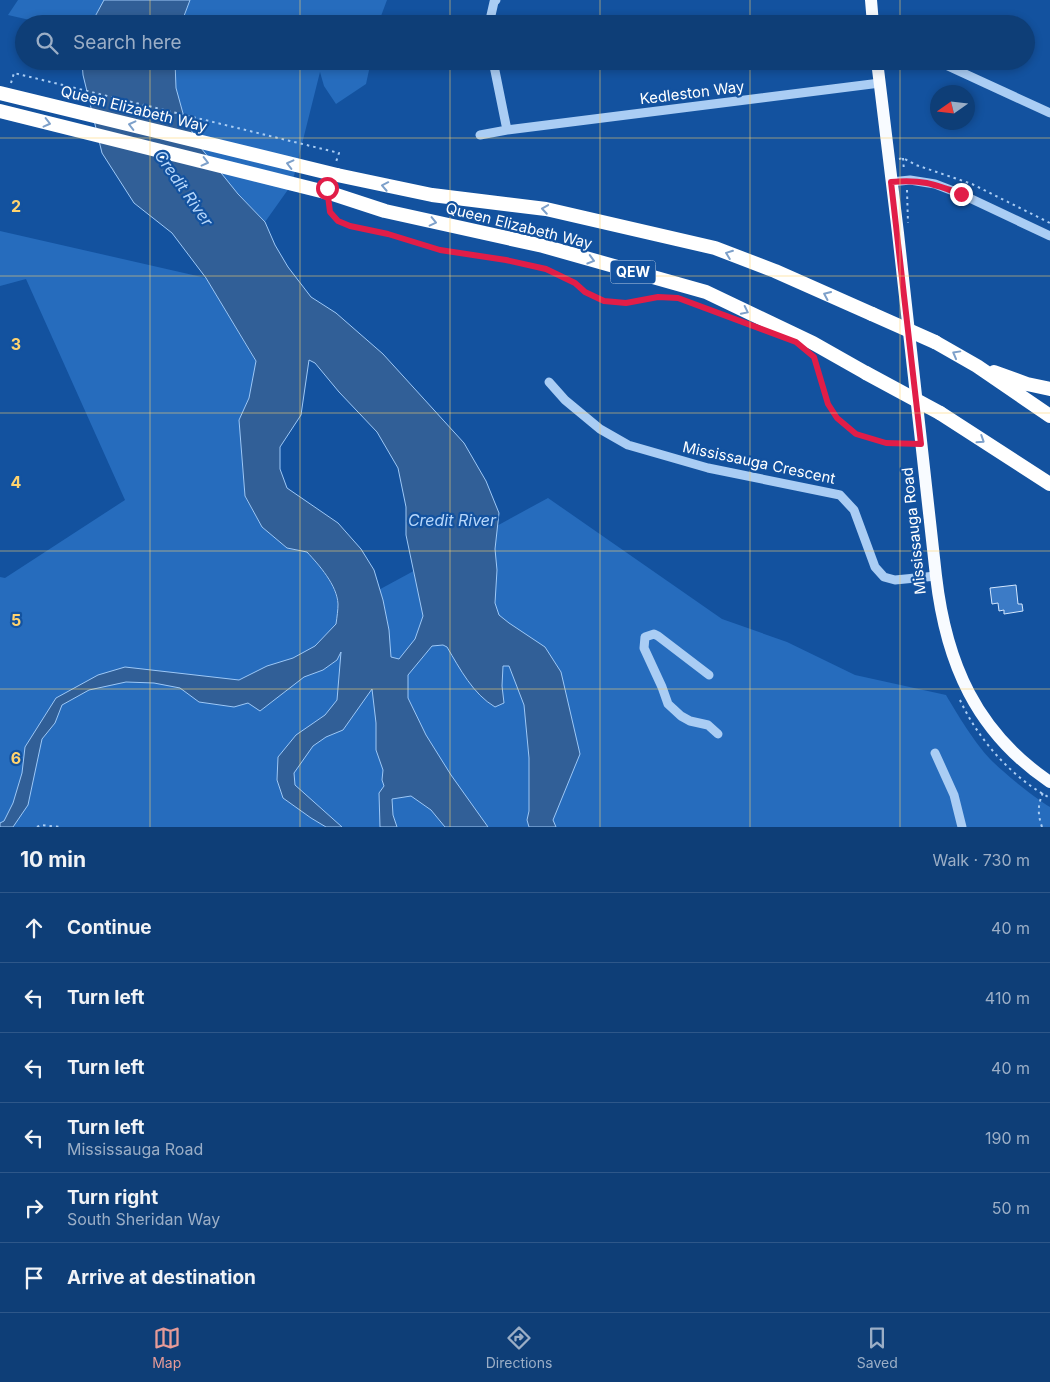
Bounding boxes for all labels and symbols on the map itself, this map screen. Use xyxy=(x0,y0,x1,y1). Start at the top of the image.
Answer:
street label: Kedleston Way xyxy=(639,77,746,108)
street label: Queen Elizabeth Way xyxy=(59,81,210,136)
north arrow xyxy=(930,85,975,130)
one-way arrow xyxy=(43,117,52,128)
one-way arrow xyxy=(128,121,137,131)
water label: Credit River xyxy=(151,146,218,231)
one-way arrow xyxy=(200,156,209,167)
one-way arrow xyxy=(285,159,294,170)
route start xyxy=(316,177,339,200)
one-way arrow xyxy=(380,181,389,192)
route end xyxy=(950,183,973,206)
text: 2 xyxy=(11,196,21,216)
street label: Queen Elizabeth Way xyxy=(444,198,595,253)
one-way arrow xyxy=(541,205,550,215)
one-way arrow xyxy=(429,216,437,227)
one-way arrow xyxy=(726,249,734,259)
one-way arrow xyxy=(586,254,595,265)
road number: QEW xyxy=(610,260,656,284)
one-way arrow xyxy=(823,290,832,301)
one-way arrow xyxy=(740,305,749,315)
text: 3 xyxy=(11,334,21,354)
one-way arrow xyxy=(952,350,961,360)
one-way arrow xyxy=(975,433,984,443)
street label: Mississauga Crescent xyxy=(681,437,837,488)
street label: Mississauga Road xyxy=(897,467,930,596)
text: 4 xyxy=(11,472,22,492)
water label: Credit River xyxy=(408,510,497,530)
text: 5 xyxy=(11,610,21,630)
text: 6 xyxy=(11,748,21,768)

